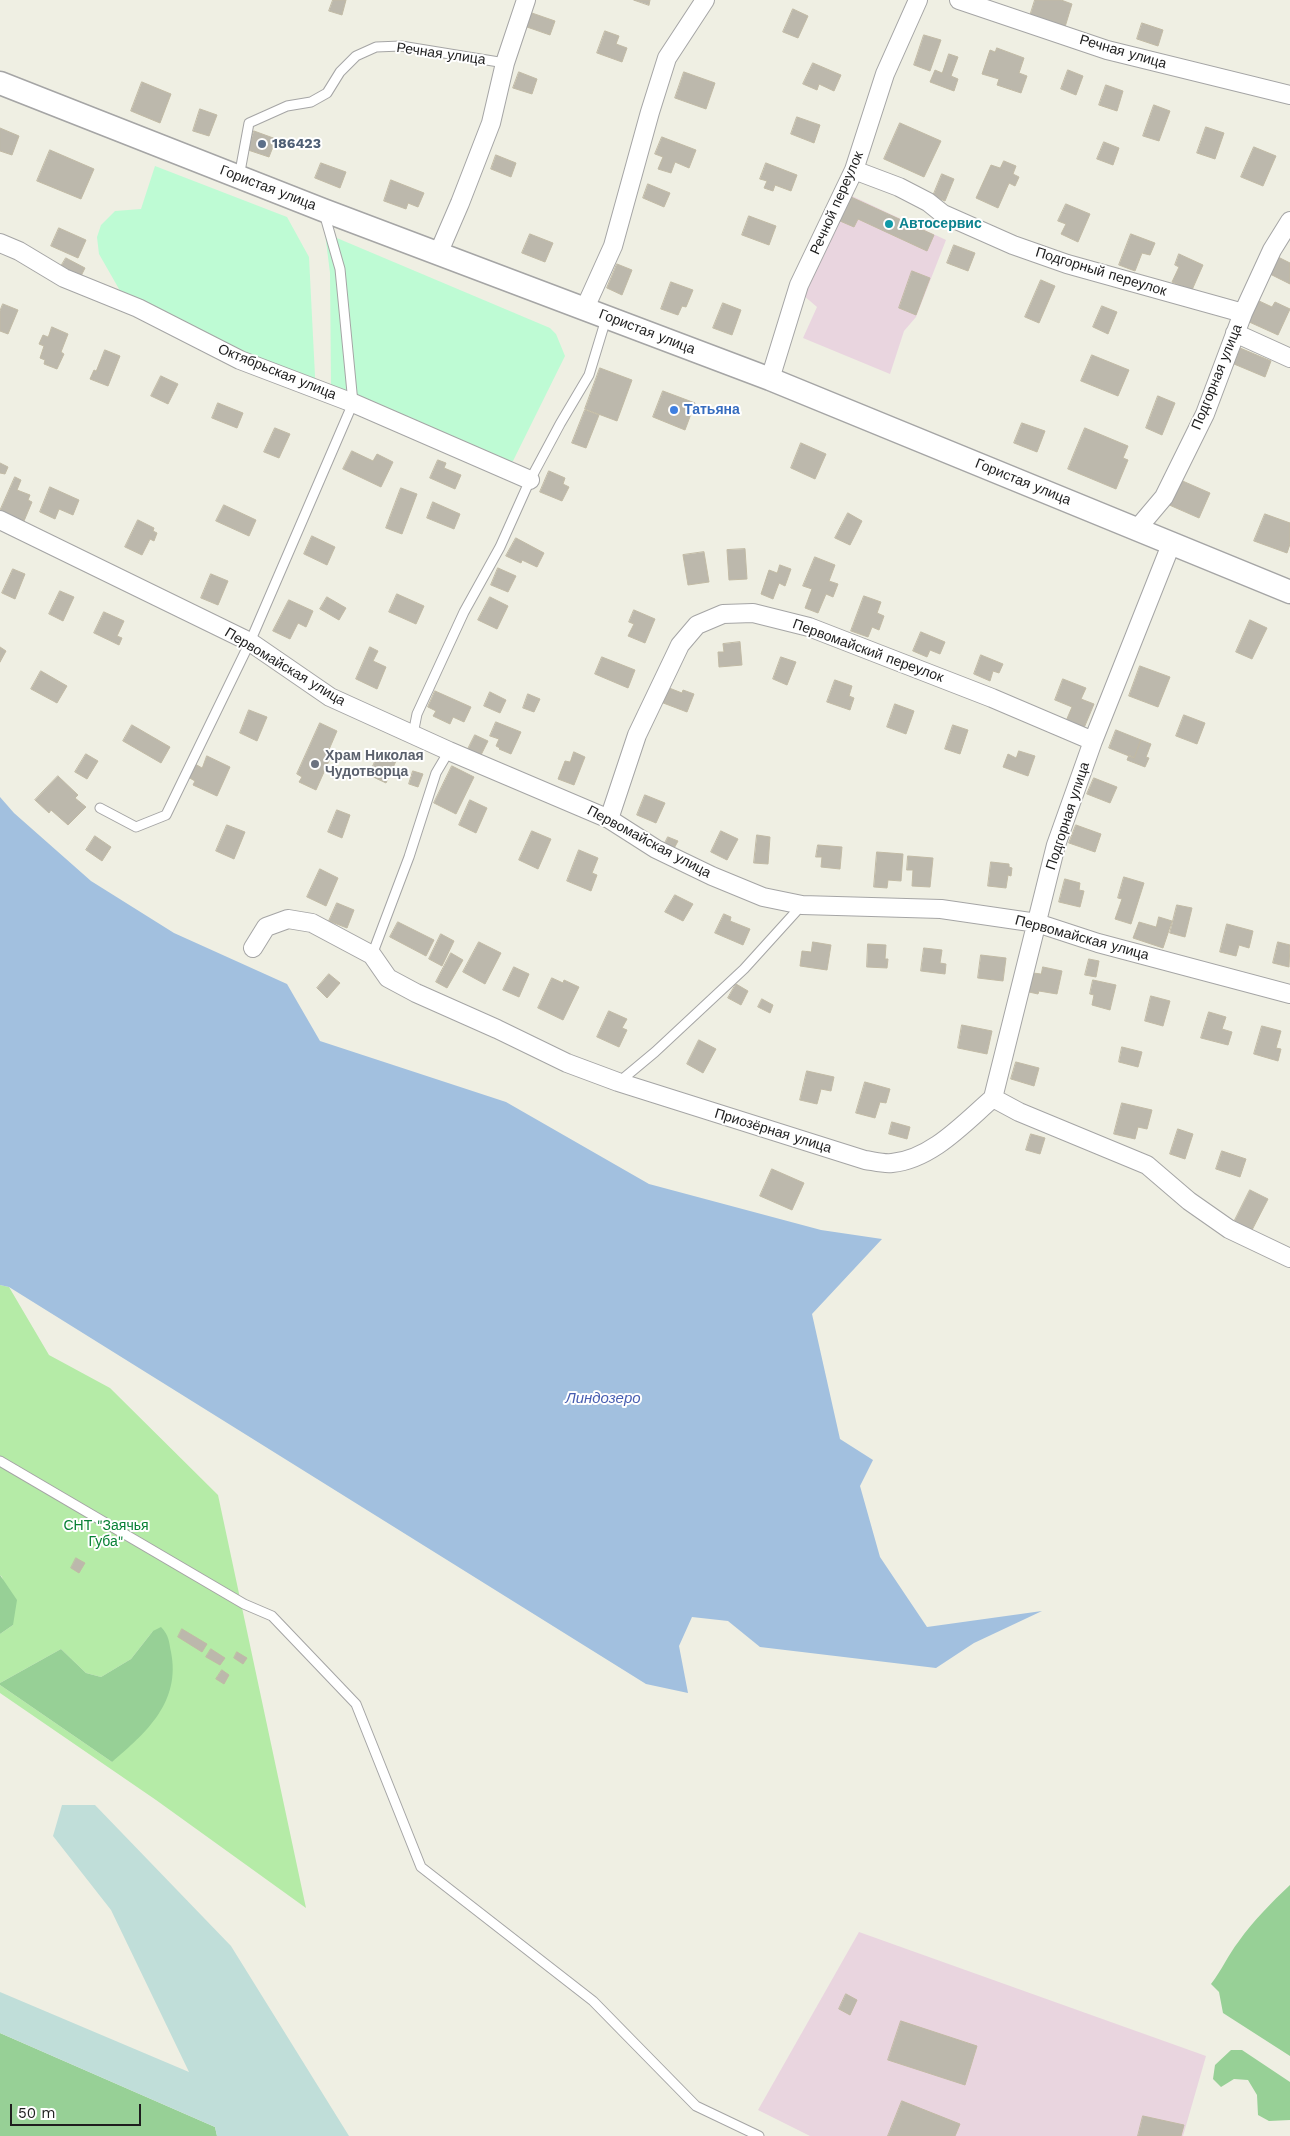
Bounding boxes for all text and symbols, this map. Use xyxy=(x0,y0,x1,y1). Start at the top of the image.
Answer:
street label: Речная улица xyxy=(1078,32,1168,72)
street label: Речная улица xyxy=(395,39,487,69)
place label: 186423 xyxy=(272,136,321,152)
marker: 186423 xyxy=(256,138,268,150)
street label: Речной переулок xyxy=(807,149,867,257)
street label: Гористая улица xyxy=(217,162,319,214)
place label: Автосервис xyxy=(899,216,982,232)
marker: Автосервис xyxy=(883,218,895,230)
street label: Подгорный переулок xyxy=(1033,244,1169,300)
street label: Гористая улица xyxy=(596,306,698,358)
street label: Подгорная улица xyxy=(1188,322,1246,432)
street label: Октябрьская улица xyxy=(215,341,339,403)
place label: Татьяна xyxy=(684,402,740,418)
marker: Татьяна xyxy=(668,404,680,416)
street label: Гористая улица xyxy=(973,455,1073,509)
street label: Первомайский переулок xyxy=(790,616,946,686)
street label: Первомайская улица xyxy=(222,624,348,710)
place label: Храм Николая Чудотворца xyxy=(325,748,424,780)
marker: Храм Николая Чудотворца xyxy=(309,758,321,770)
street label: Подгорная улица xyxy=(1043,760,1093,872)
street label: Первомайская улица xyxy=(584,802,714,882)
street label: Первомайская улица xyxy=(1013,912,1151,964)
street label: Приозёрная улица xyxy=(712,1105,834,1157)
water label: Линдозеро xyxy=(565,1390,641,1408)
park label: СНТ "Заячья Губа" xyxy=(63,1518,149,1550)
scale bar xyxy=(12,2094,144,2126)
text: 50 m xyxy=(18,2104,55,2122)

